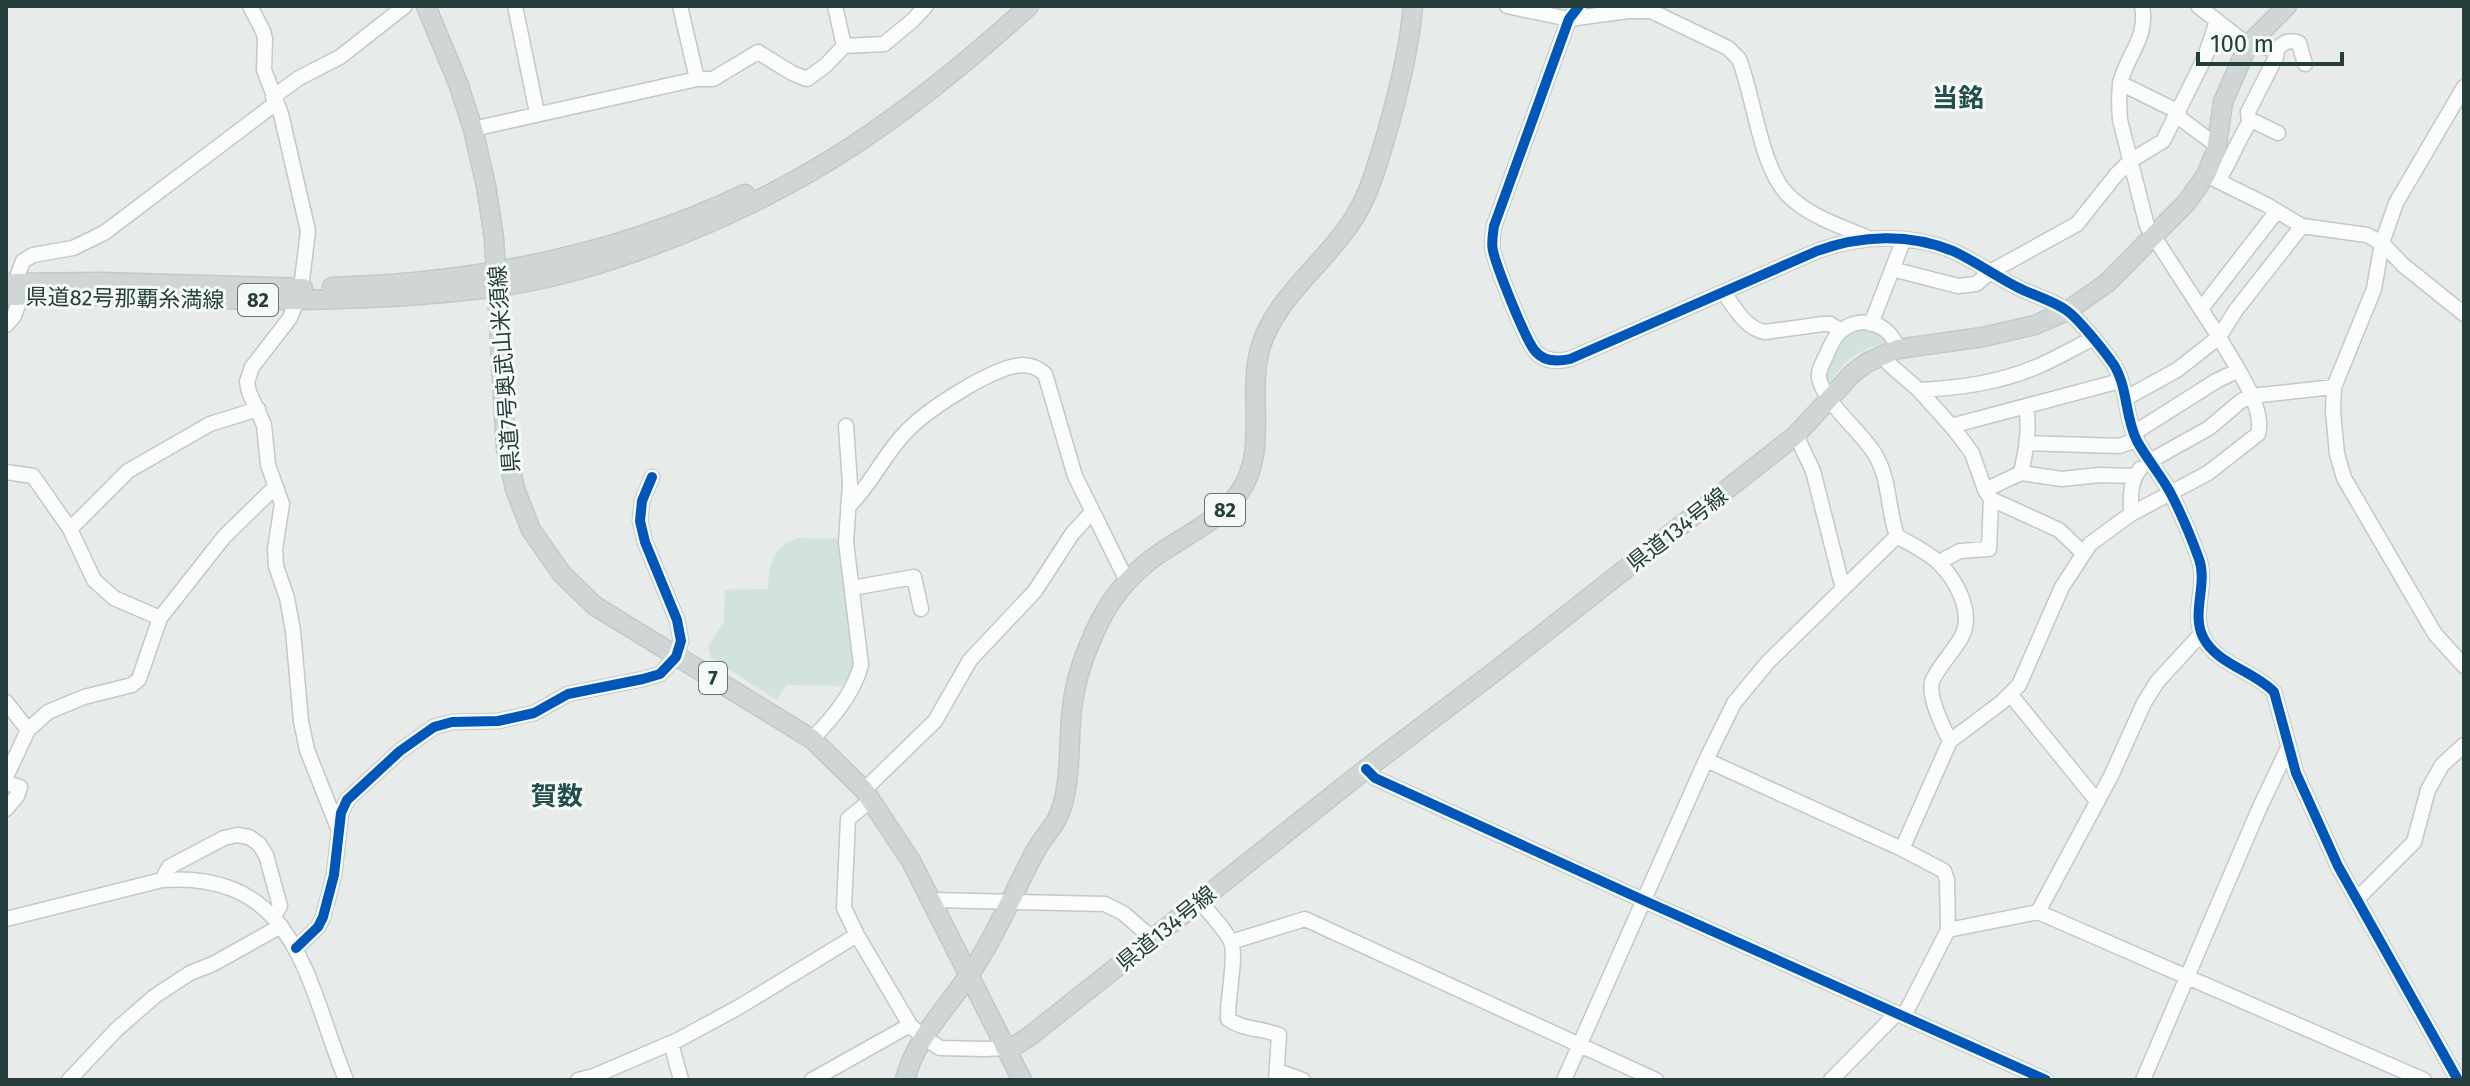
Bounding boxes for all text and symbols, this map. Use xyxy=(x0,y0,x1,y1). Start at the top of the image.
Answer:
scale bar xyxy=(2198,16,2342,66)
text: 100 m xyxy=(2210,30,2274,58)
district label: 当銘 xyxy=(1932,83,1984,114)
street label: 県道7号奥武山米須線 xyxy=(484,264,525,474)
street label: 県道82号那覇糸満線 xyxy=(25,283,225,314)
road number: 82 xyxy=(238,284,278,316)
street label: 県道134号線 xyxy=(1622,482,1733,577)
road number: 82 xyxy=(1205,494,1245,526)
road number: 7 xyxy=(699,662,727,694)
district label: 賀数 xyxy=(531,781,583,812)
street label: 県道134号線 xyxy=(1111,880,1221,977)

